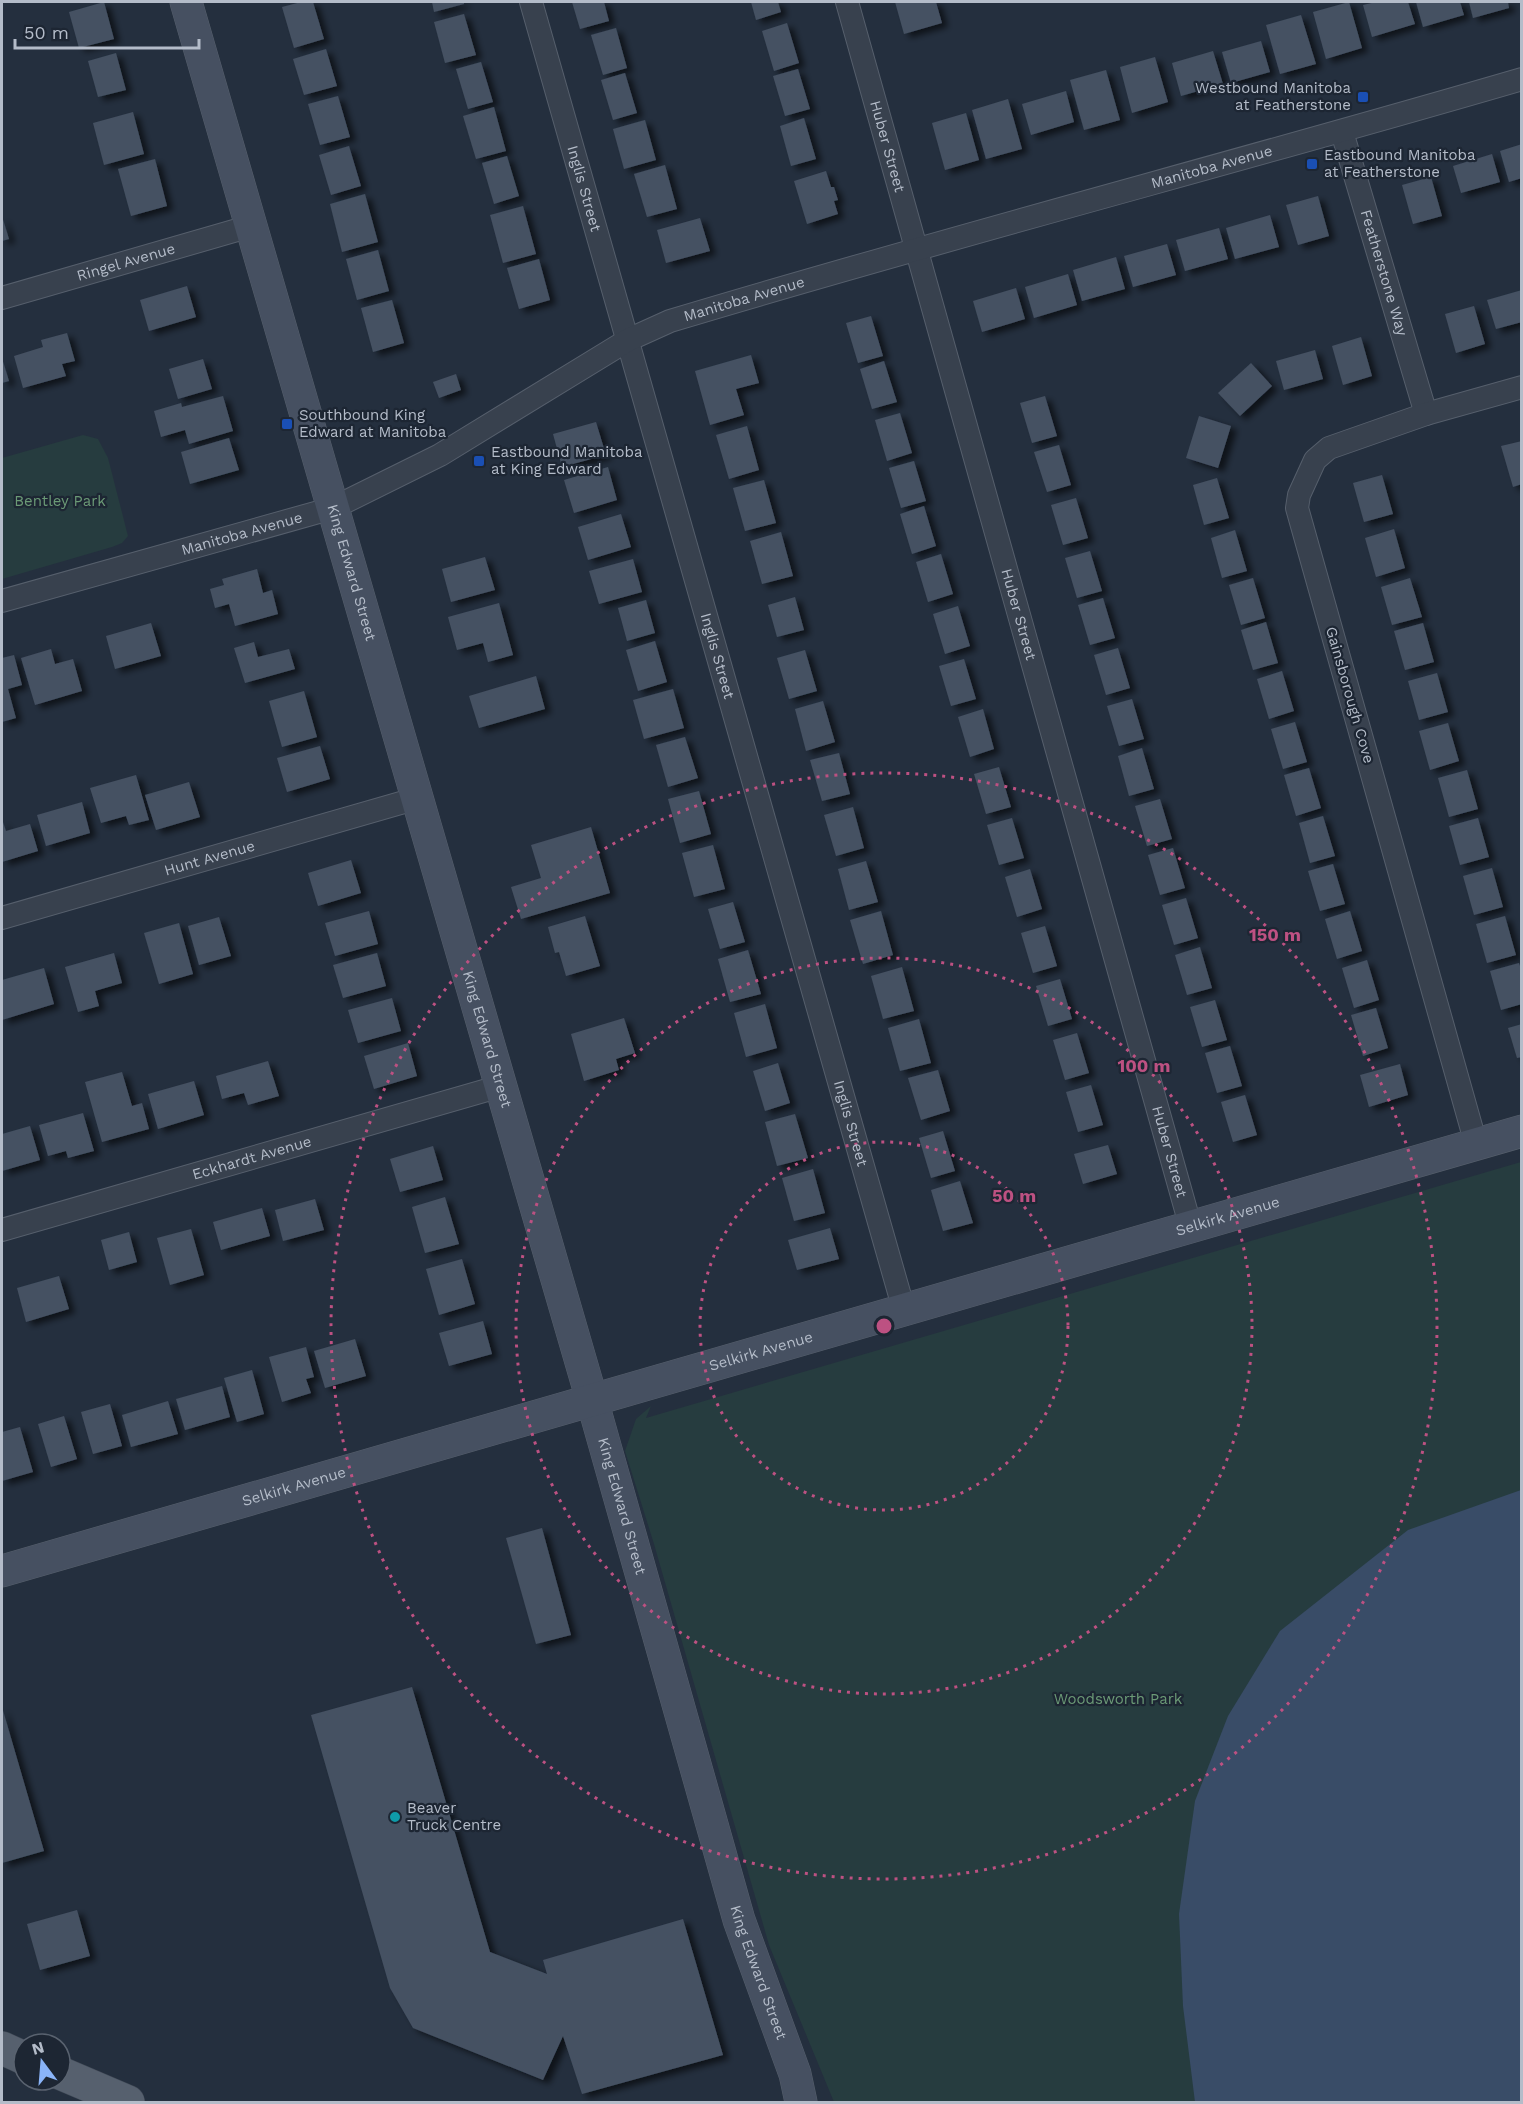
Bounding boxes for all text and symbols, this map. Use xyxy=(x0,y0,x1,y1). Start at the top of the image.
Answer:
scale bar xyxy=(15,12,200,50)
text: 50 m xyxy=(24,22,69,43)
place label: Westbound Manitoba at Featherstone xyxy=(1195,79,1352,114)
marker: Westbound Manitoba at Featherstone xyxy=(1356,90,1370,104)
street label: Huber Street xyxy=(866,99,909,195)
street label: Manitoba Avenue xyxy=(1149,141,1274,192)
street label: Inglis Street xyxy=(563,144,605,234)
place label: Eastbound Manitoba at Featherstone xyxy=(1324,146,1476,181)
marker: Eastbound Manitoba at Featherstone xyxy=(1305,157,1319,171)
street label: Featherstone Way xyxy=(1357,208,1411,338)
street label: Ringel Avenue xyxy=(75,239,177,285)
street label: Manitoba Avenue xyxy=(682,273,807,325)
place label: Southbound King Edward at Manitoba xyxy=(299,406,447,441)
marker: Southbound King Edward at Manitoba xyxy=(280,417,294,431)
place label: Eastbound Manitoba at King Edward xyxy=(491,443,643,478)
marker: Eastbound Manitoba at King Edward xyxy=(472,454,486,468)
park label: Bentley Park xyxy=(14,492,106,510)
street label: King Edward Street xyxy=(323,502,380,644)
street label: Manitoba Avenue xyxy=(179,508,304,559)
street label: Huber Street xyxy=(997,567,1040,663)
street label: Inglis Street xyxy=(697,611,738,702)
street label: Gainsborough Cove xyxy=(1322,625,1378,765)
street label: Hunt Avenue xyxy=(162,837,257,880)
text: 150 m xyxy=(1249,924,1301,945)
street label: King Edward Street xyxy=(459,969,516,1110)
text: 100 m xyxy=(1117,1055,1171,1076)
street label: Inglis Street xyxy=(830,1078,872,1169)
street label: Huber Street xyxy=(1148,1104,1191,1200)
street label: Eckhardt Avenue xyxy=(190,1132,313,1184)
text: 50 m xyxy=(992,1185,1036,1206)
street label: Selkirk Avenue xyxy=(1174,1193,1282,1240)
centre of rings xyxy=(874,1316,894,1336)
street label: Selkirk Avenue xyxy=(707,1328,815,1375)
street label: King Edward Street xyxy=(594,1436,650,1577)
street label: Selkirk Avenue xyxy=(240,1463,348,1510)
park label: Woodsworth Park xyxy=(1054,1690,1183,1708)
place label: Beaver Truck Centre xyxy=(407,1799,501,1834)
marker: Beaver Truck Centre xyxy=(388,1810,402,1824)
street label: King Edward Street xyxy=(726,1903,791,2043)
north arrow xyxy=(12,2032,72,2092)
text: N xyxy=(30,2037,46,2059)

